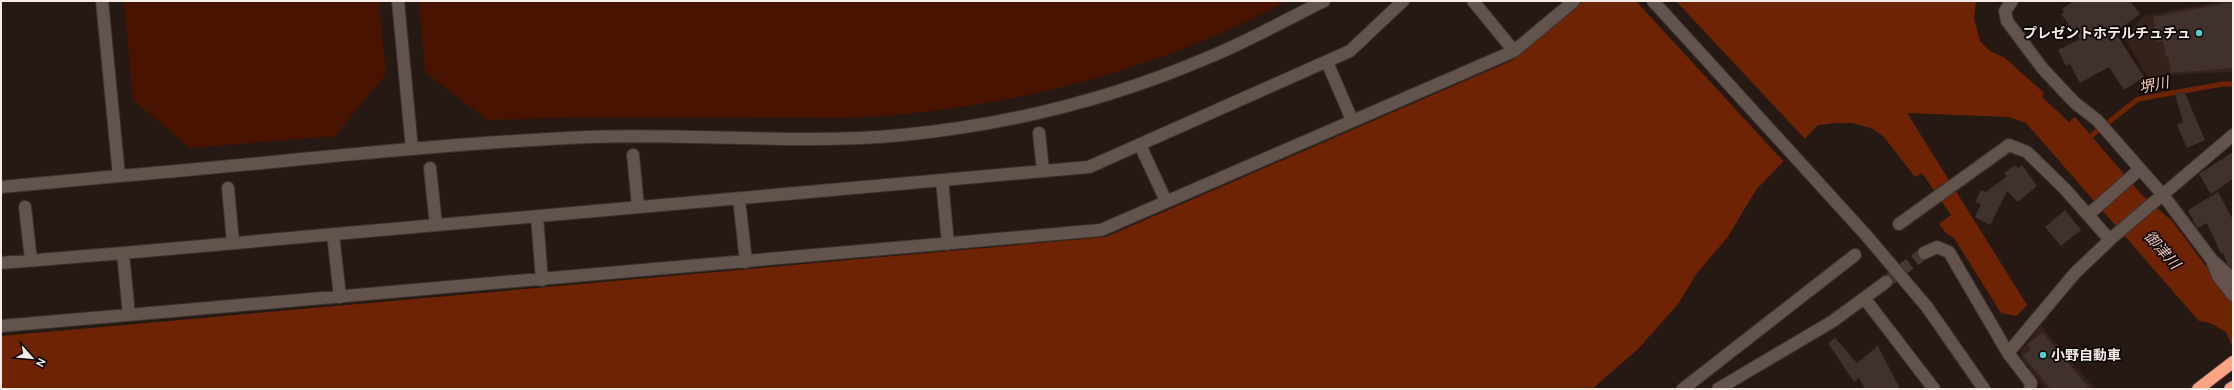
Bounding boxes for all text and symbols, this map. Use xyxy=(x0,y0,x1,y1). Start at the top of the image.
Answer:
place label: プレゼントホテルチュチュ xyxy=(2023,24,2191,42)
marker: プレゼントホテルチュチュ xyxy=(2194,28,2204,38)
water label: 堺川 xyxy=(2137,72,2173,98)
water label: 御津川 xyxy=(2140,227,2186,275)
north arrow xyxy=(12,338,52,378)
place label: 小野自動車 xyxy=(2051,346,2121,364)
marker: 小野自動車 xyxy=(2038,350,2048,360)
text: N xyxy=(33,356,49,369)

